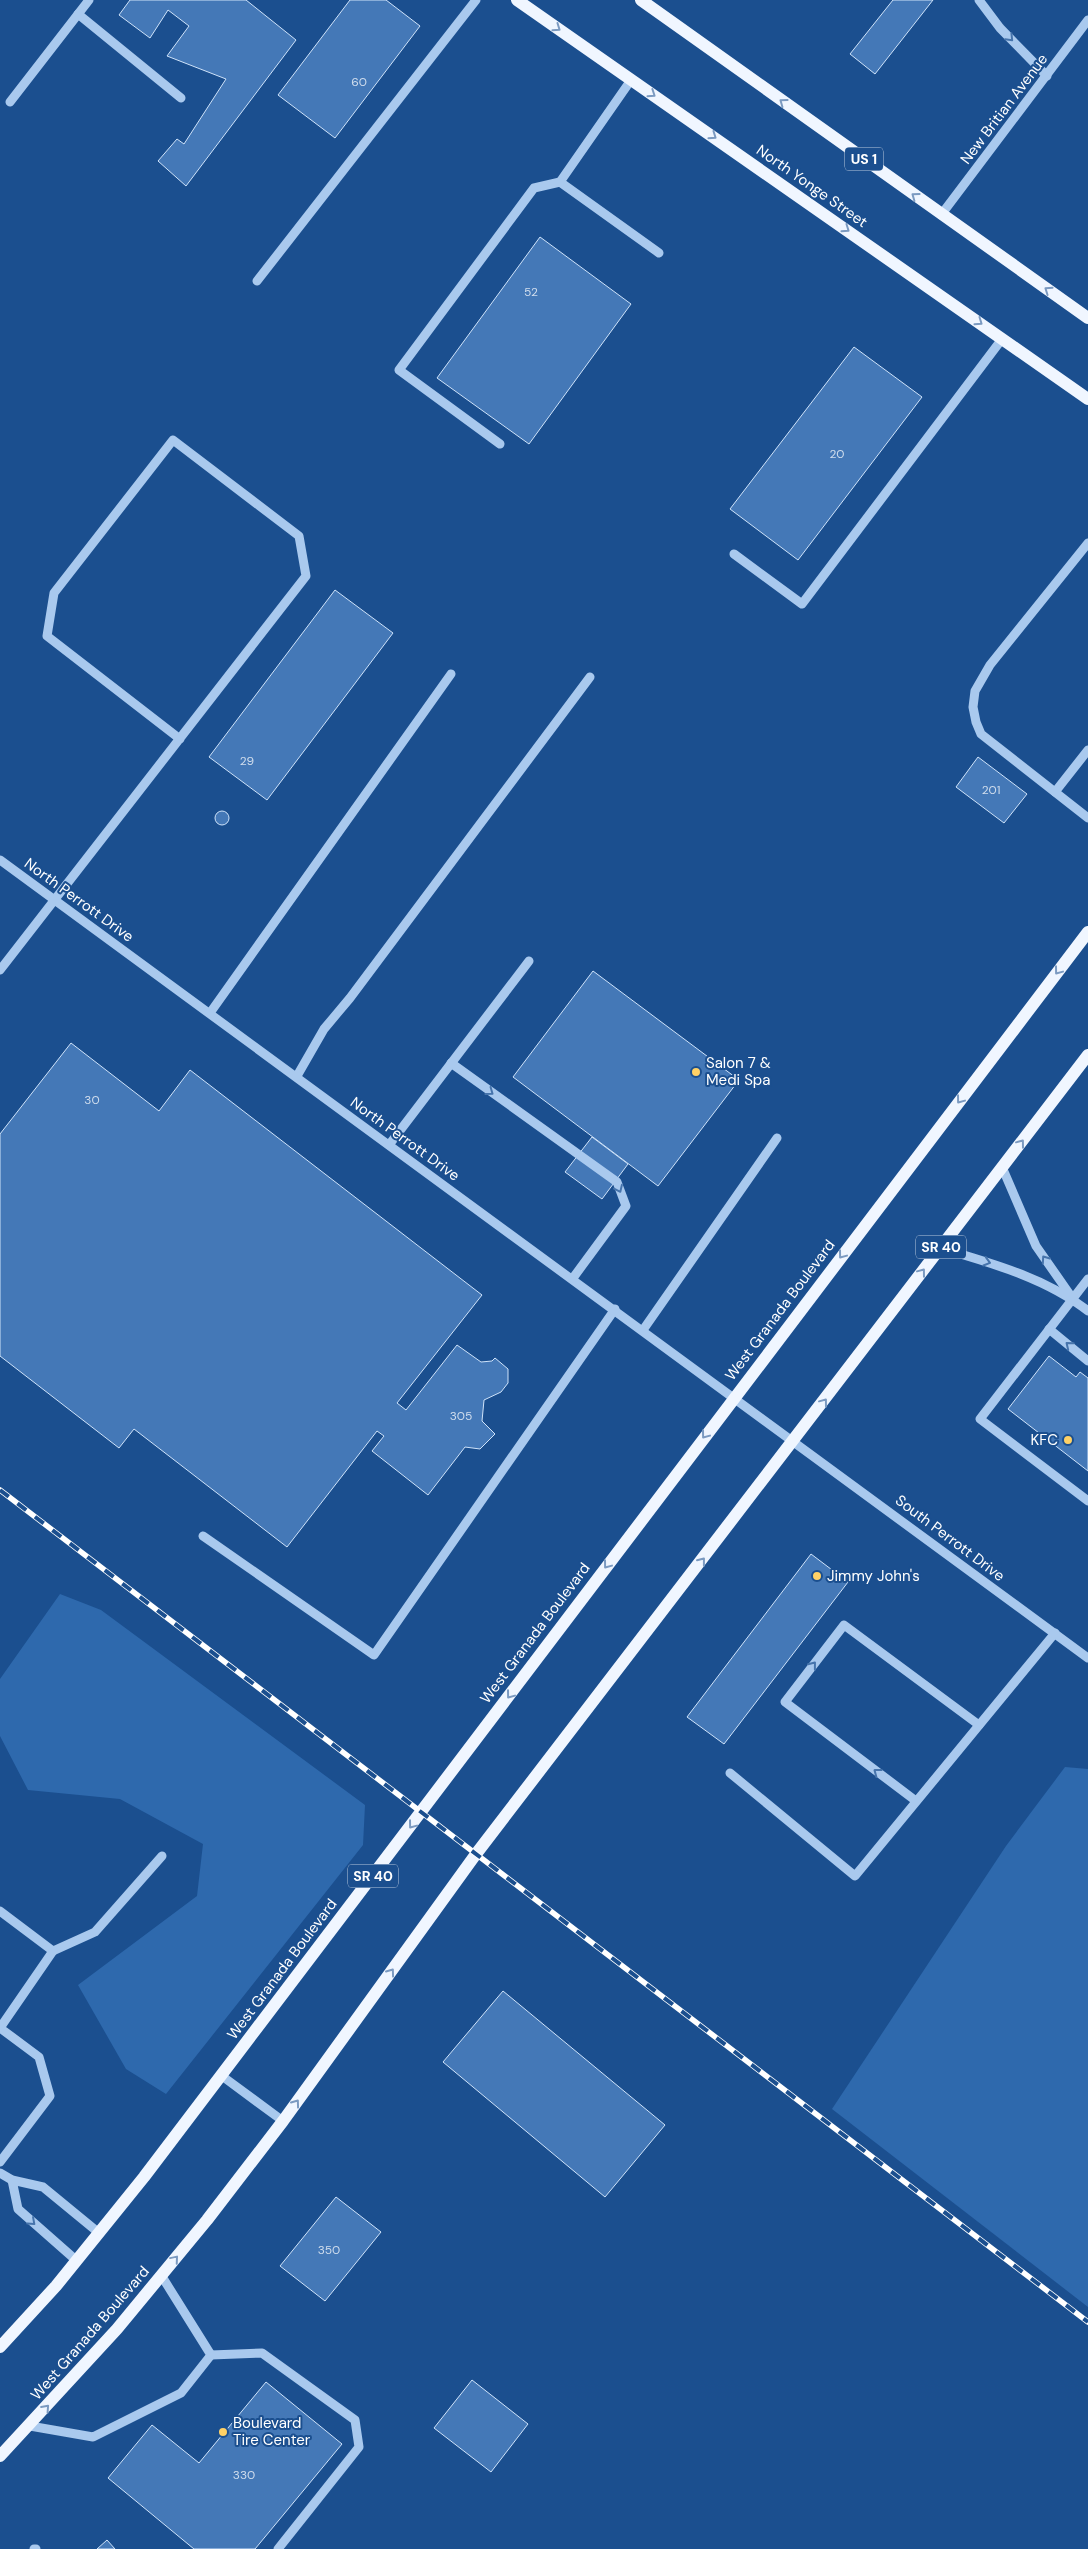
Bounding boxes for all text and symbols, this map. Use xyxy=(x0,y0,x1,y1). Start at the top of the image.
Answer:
one-way arrow xyxy=(551,22,561,31)
one-way arrow xyxy=(1004,32,1013,41)
street label: New Britian Avenue xyxy=(956,50,1052,168)
house number: 60 xyxy=(351,74,367,90)
one-way arrow xyxy=(647,87,656,97)
one-way arrow xyxy=(780,99,789,107)
one-way arrow xyxy=(707,130,717,139)
street label: North Yonge Street xyxy=(752,140,872,232)
road number: US 1 xyxy=(845,148,883,170)
one-way arrow xyxy=(911,193,921,202)
one-way arrow xyxy=(840,223,850,232)
house number: 52 xyxy=(524,284,538,300)
one-way arrow xyxy=(1044,287,1054,296)
one-way arrow xyxy=(973,317,982,325)
house number: 20 xyxy=(829,446,845,462)
house number: 29 xyxy=(240,753,254,769)
house number: 201 xyxy=(982,782,1000,798)
street label: North Perrott Drive xyxy=(20,853,138,947)
one-way arrow xyxy=(1056,965,1064,974)
place label: Salon 7 & Medi Spa xyxy=(706,1053,771,1090)
marker: Salon 7 & Medi Spa xyxy=(690,1066,702,1078)
one-way arrow xyxy=(485,1085,494,1095)
house number: 30 xyxy=(84,1092,100,1108)
street label: North Perrott Drive xyxy=(346,1092,464,1186)
one-way arrow xyxy=(957,1094,966,1104)
one-way arrow xyxy=(1015,1140,1023,1149)
one-way arrow xyxy=(613,1183,623,1192)
street label: West Granada Boulevard xyxy=(720,1236,840,1384)
road number: SR 40 xyxy=(916,1236,966,1258)
one-way arrow xyxy=(840,1249,848,1258)
one-way arrow xyxy=(1042,1255,1051,1265)
one-way arrow xyxy=(982,1257,991,1267)
one-way arrow xyxy=(917,1269,925,1278)
one-way arrow xyxy=(1065,1342,1074,1351)
one-way arrow xyxy=(819,1399,827,1408)
house number: 305 xyxy=(450,1408,472,1424)
one-way arrow xyxy=(702,1429,711,1439)
place label: KFC xyxy=(1030,1430,1058,1450)
marker: KFC xyxy=(1062,1434,1074,1446)
street label: South Perrott Drive xyxy=(891,1490,1009,1586)
one-way arrow xyxy=(696,1557,705,1567)
street label: West Granada Boulevard xyxy=(475,1559,595,1707)
one-way arrow xyxy=(605,1559,613,1568)
place label: Jimmy John's xyxy=(827,1566,920,1586)
marker: Jimmy John's xyxy=(811,1570,823,1582)
one-way arrow xyxy=(808,1662,816,1671)
one-way arrow xyxy=(507,1689,515,1698)
one-way arrow xyxy=(873,1769,883,1778)
one-way arrow xyxy=(409,1819,417,1828)
road number: SR 40 xyxy=(348,1864,398,1888)
street label: West Granada Boulevard xyxy=(222,1895,342,2043)
one-way arrow xyxy=(385,1968,394,1977)
one-way arrow xyxy=(290,2099,299,2109)
one-way arrow xyxy=(27,2216,36,2225)
house number: 350 xyxy=(318,2242,340,2258)
one-way arrow xyxy=(169,2256,178,2265)
street label: West Granada Boulevard xyxy=(26,2262,154,2404)
one-way arrow xyxy=(40,2405,49,2414)
place label: Boulevard Tire Center xyxy=(233,2413,311,2450)
marker: Boulevard Tire Center xyxy=(217,2426,229,2438)
house number: 330 xyxy=(233,2467,255,2483)

